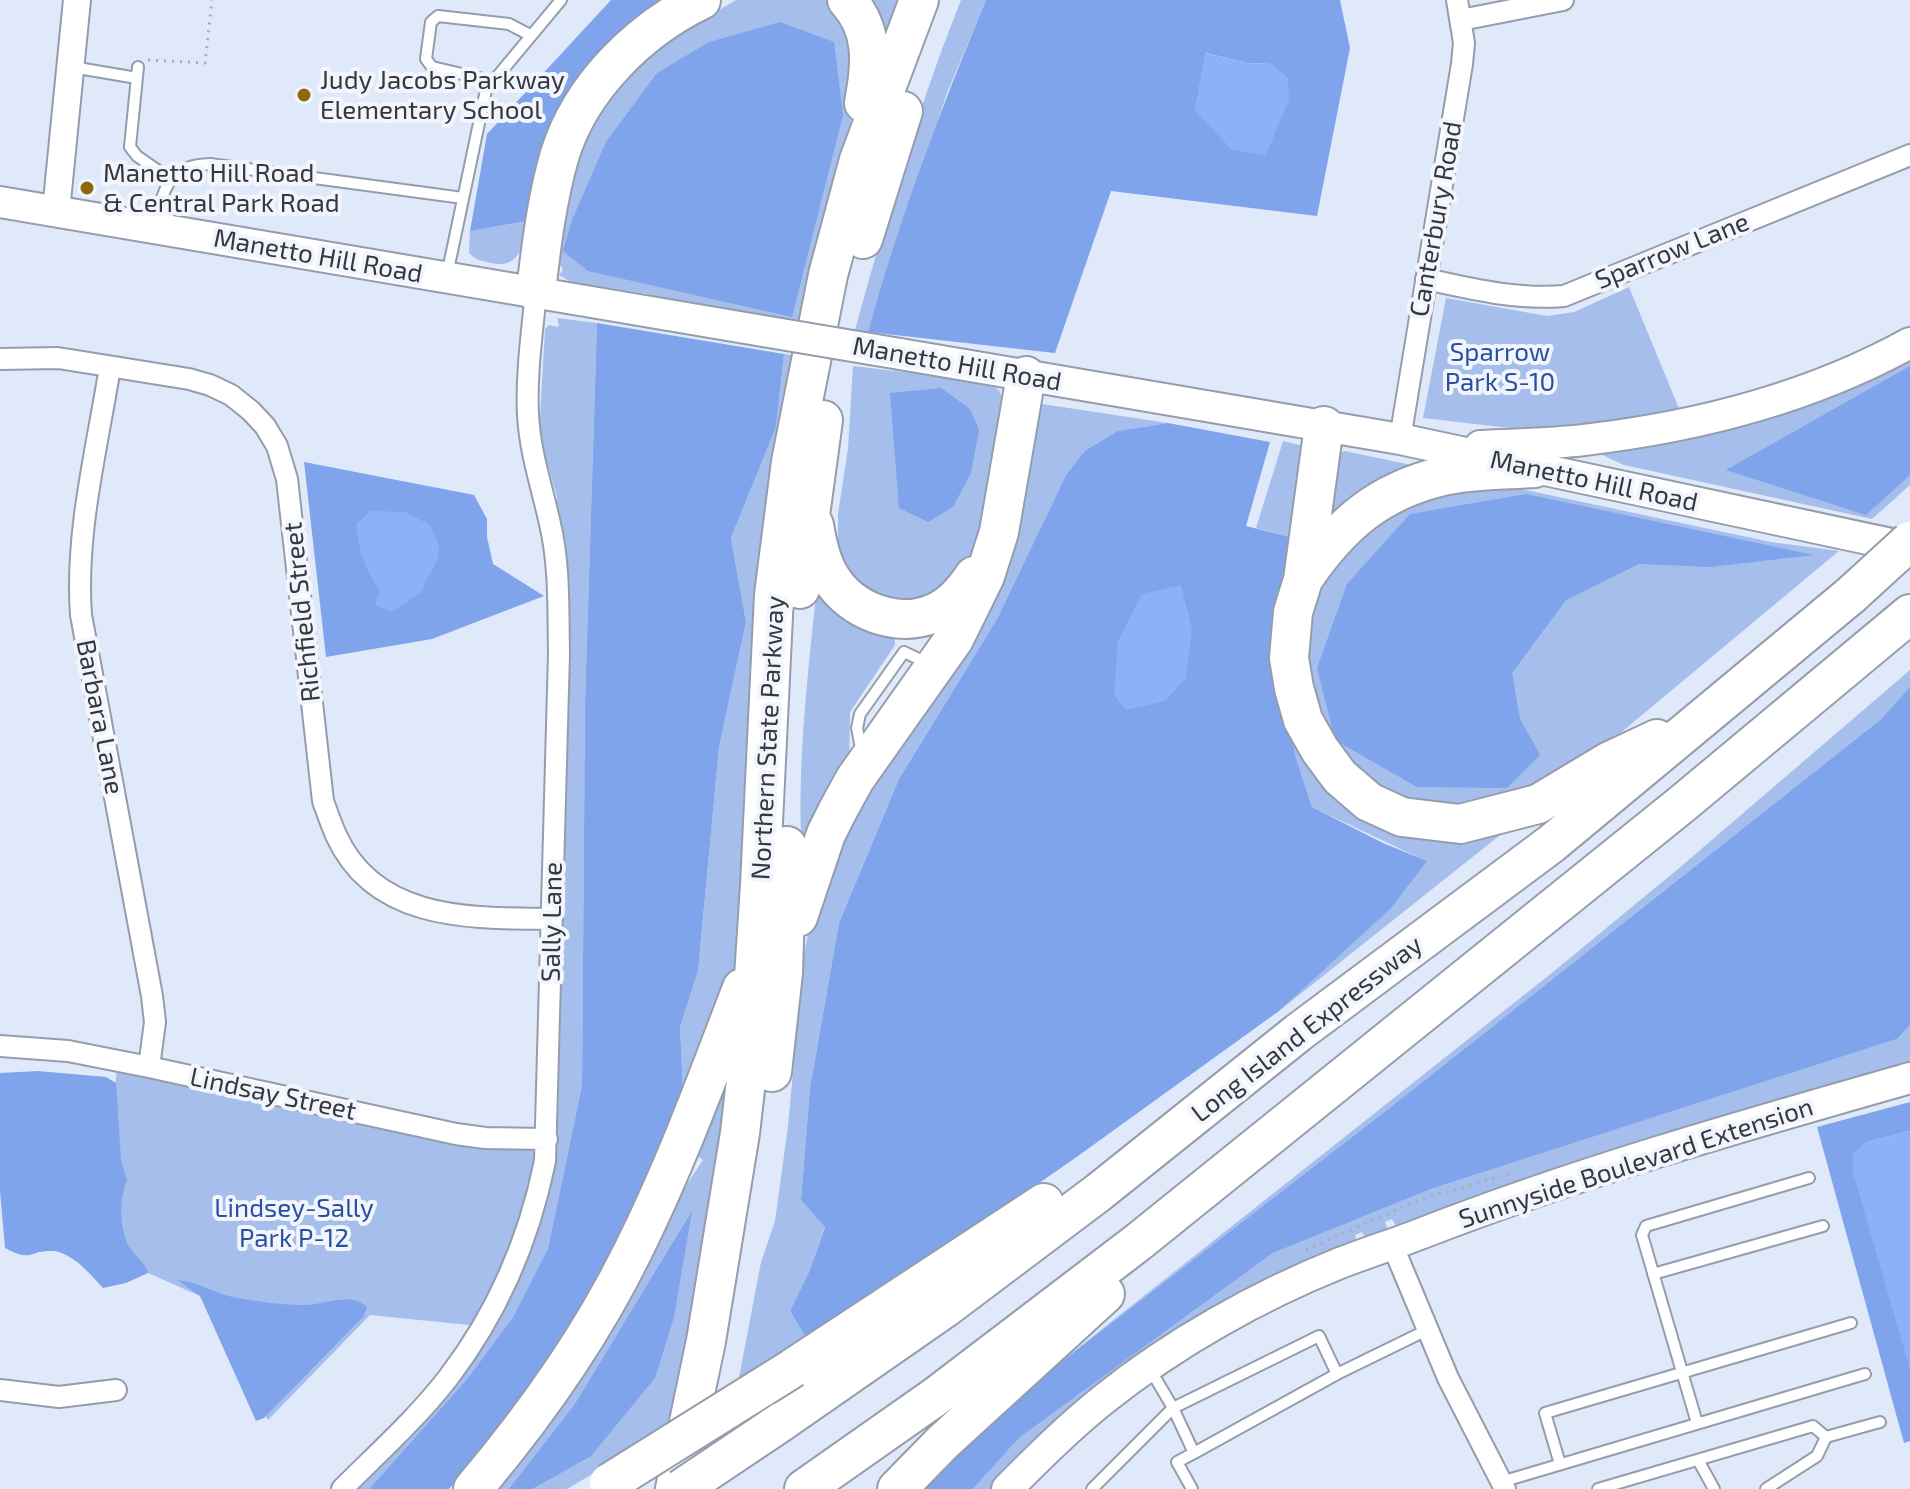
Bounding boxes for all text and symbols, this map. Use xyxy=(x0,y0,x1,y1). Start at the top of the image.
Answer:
place label: Judy Jacobs Parkway Elementary School xyxy=(320,64,565,126)
marker: Judy Jacobs Parkway Elementary School xyxy=(295,86,313,104)
street label: Canterbury Road xyxy=(1403,119,1469,319)
place label: Manetto Hill Road & Central Park Road xyxy=(103,157,340,218)
marker: Manetto Hill Road & Central Park Road xyxy=(78,179,96,197)
street label: Sparrow Lane xyxy=(1591,206,1753,296)
street label: Manetto Hill Road xyxy=(211,222,425,290)
street label: Manetto Hill Road xyxy=(850,330,1064,398)
park label: Sparrow Park S-10 xyxy=(1445,336,1555,398)
street label: Manetto Hill Road xyxy=(1487,444,1701,518)
street label: Richfield Street xyxy=(277,521,327,703)
street label: Northern State Parkway xyxy=(745,595,791,881)
street label: Barbara Lane xyxy=(70,637,130,797)
street label: Sally Lane xyxy=(535,862,569,982)
street label: Long Island Expressway xyxy=(1185,929,1429,1129)
street label: Lindsay Street xyxy=(187,1061,359,1127)
street label: Sunnyside Boulevard Extension xyxy=(1455,1091,1817,1235)
park label: Lindsey-Sally Park P-12 xyxy=(214,1192,374,1254)

